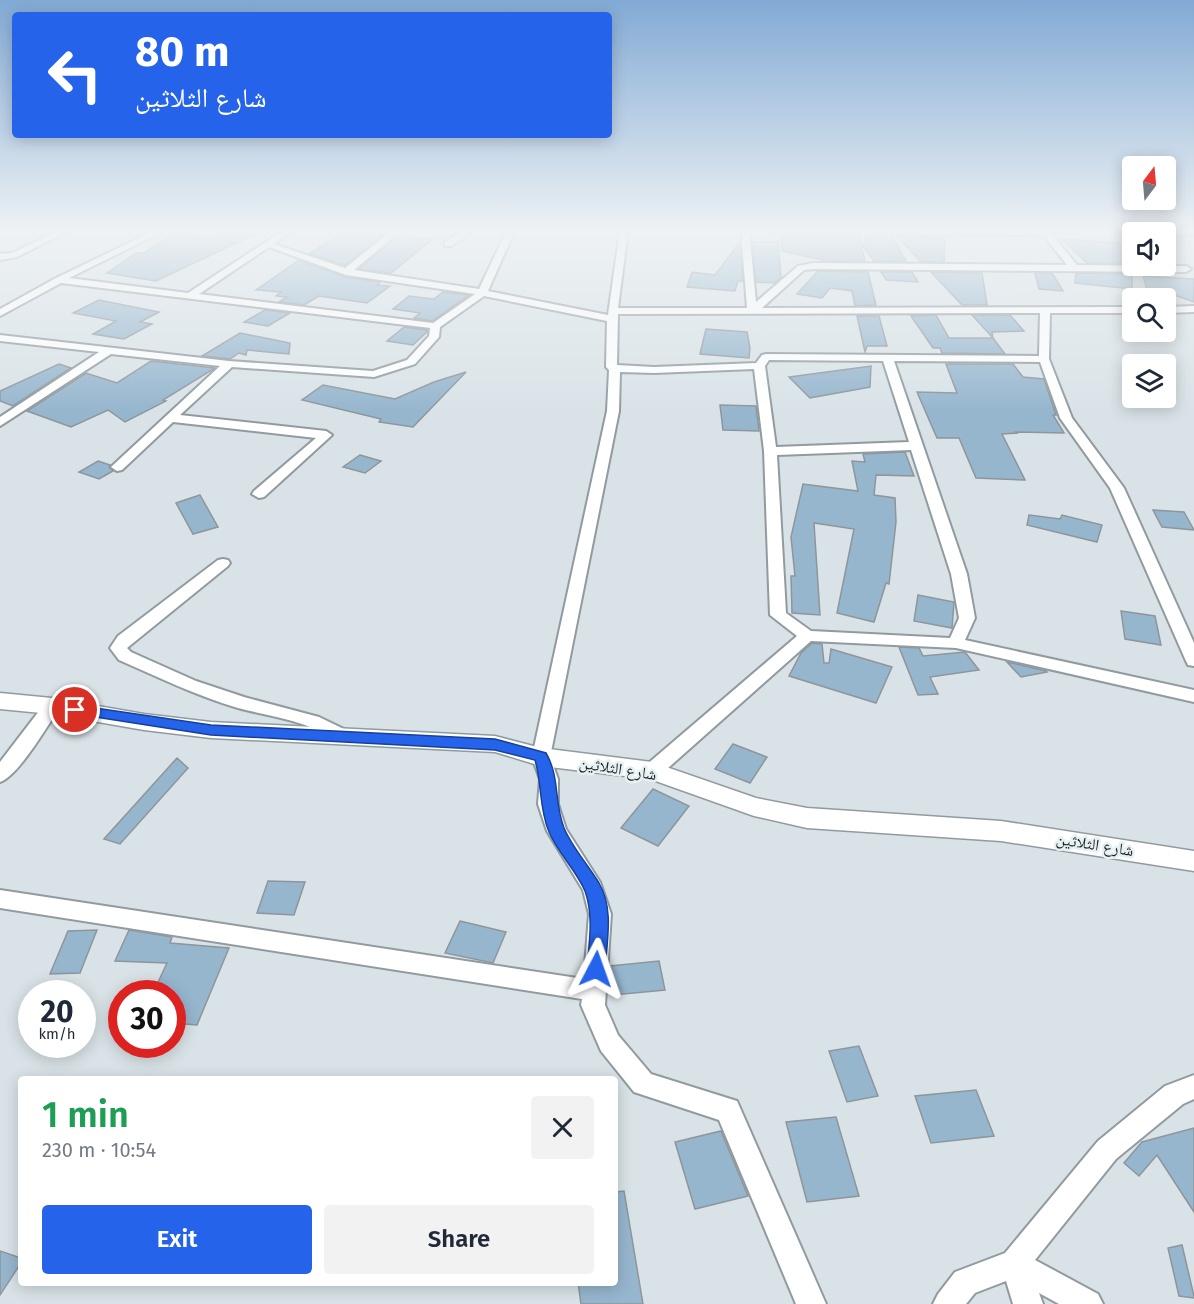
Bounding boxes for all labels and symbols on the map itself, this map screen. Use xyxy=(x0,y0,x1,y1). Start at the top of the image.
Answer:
north arrow xyxy=(1122,156,1176,210)
pin xyxy=(49,684,100,735)
street label: شارع الثلاثين xyxy=(578,753,658,785)
street label: شارع الثلاثين xyxy=(1055,829,1135,861)
position arrow xyxy=(564,937,628,1001)
speed limit sign: 30 xyxy=(108,980,186,1058)

